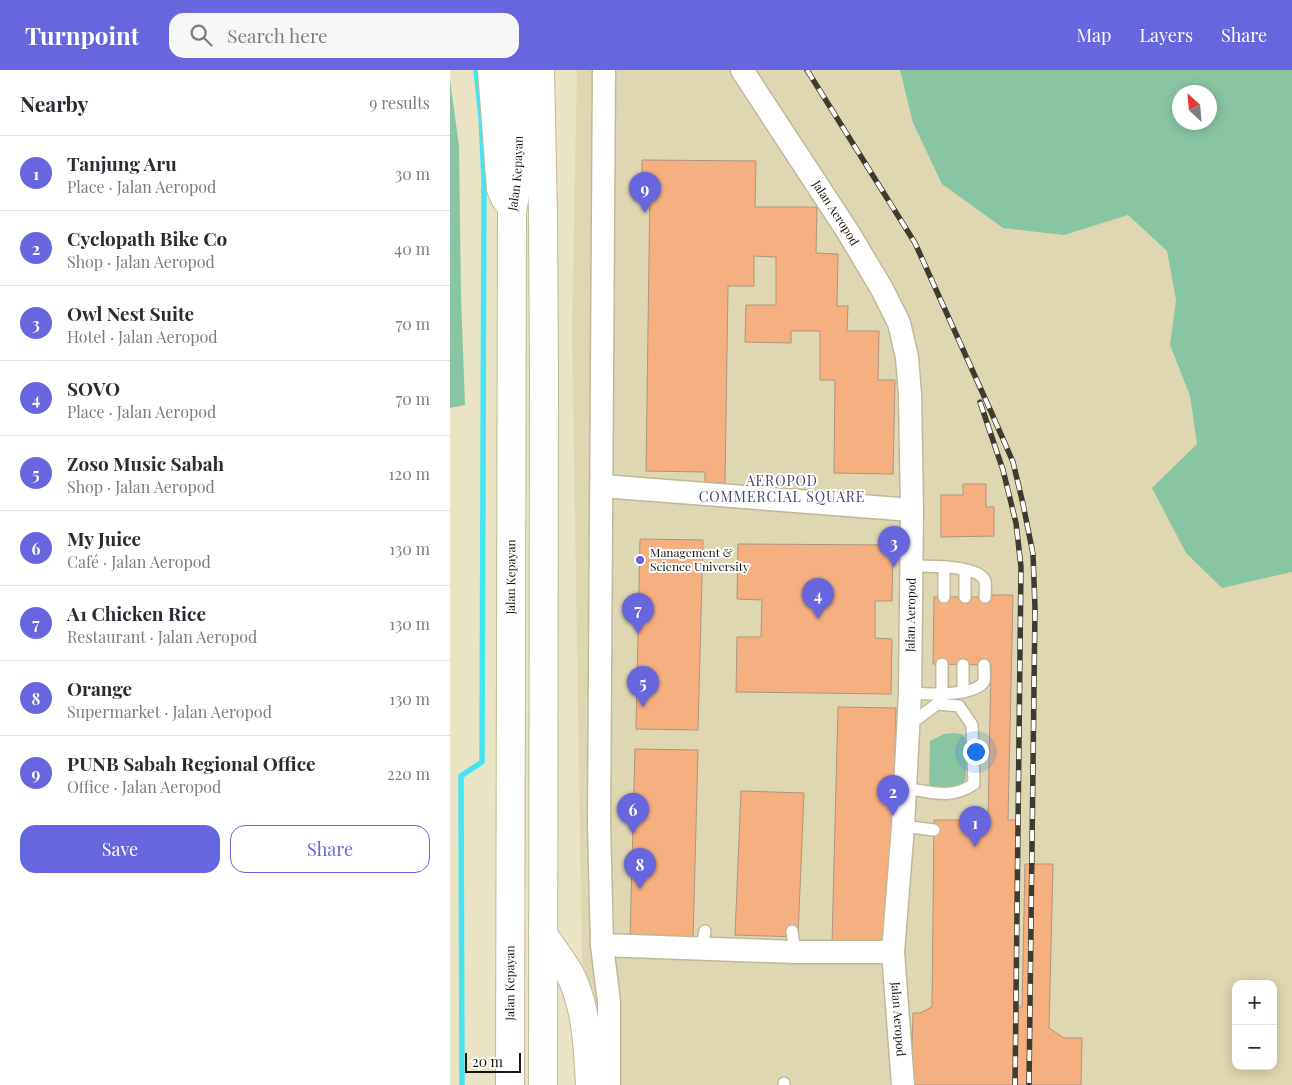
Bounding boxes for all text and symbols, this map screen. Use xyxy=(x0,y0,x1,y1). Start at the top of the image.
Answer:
search box xyxy=(169,13,519,58)
text: Turnpoint xyxy=(25,19,139,51)
icon: search xyxy=(187,21,215,49)
text: Search here xyxy=(227,22,328,48)
text: Map xyxy=(1076,23,1111,47)
text: Layers xyxy=(1139,23,1193,47)
text: Share xyxy=(1221,23,1267,47)
north arrow xyxy=(1172,85,1217,130)
text: Nearby xyxy=(20,89,89,117)
text: 9 results xyxy=(369,92,430,113)
street label: Jalan Kepayan xyxy=(503,136,526,213)
text: Tanjung Aru xyxy=(67,150,177,176)
text: 1 xyxy=(33,163,39,184)
text: 30 m xyxy=(395,163,430,184)
pin: 9 xyxy=(629,172,661,213)
text: Place · Jalan Aeropod xyxy=(67,176,216,197)
street label: Jalan Aeropod xyxy=(809,176,863,248)
text: Cyclopath Bike Co xyxy=(67,225,227,251)
text: 2 xyxy=(32,238,40,259)
text: 40 m xyxy=(394,238,430,259)
text: Shop · Jalan Aeropod xyxy=(67,251,215,272)
text: Owl Nest Suite xyxy=(67,300,194,326)
text: 3 xyxy=(32,313,40,334)
text: 70 m xyxy=(396,313,430,334)
text: Hotel · Jalan Aeropod xyxy=(67,326,218,347)
text: SOVO xyxy=(67,375,120,401)
text: 4 xyxy=(32,388,40,409)
text: 70 m xyxy=(396,388,430,409)
text: Place · Jalan Aeropod xyxy=(67,401,216,422)
text: Zoso Music Sabah xyxy=(67,450,224,476)
text: 5 xyxy=(32,463,40,484)
text: 120 m xyxy=(389,463,430,484)
district label: AEROPOD COMMERCIAL SQUARE xyxy=(699,471,865,506)
text: Shop · Jalan Aeropod xyxy=(67,476,215,497)
text: My Juice xyxy=(67,525,141,551)
pin: 3 xyxy=(878,526,910,567)
text: 6 xyxy=(32,538,40,559)
text: 130 m xyxy=(389,538,430,559)
street label: Jalan Kepayan xyxy=(502,539,518,616)
place label: Management & Science University xyxy=(650,544,749,574)
text: Café · Jalan Aeropod xyxy=(67,551,211,572)
marker: Management & Science University xyxy=(634,554,646,566)
pin: 4 xyxy=(802,578,834,619)
street label: Jalan Aeropod xyxy=(901,578,919,653)
pin: 7 xyxy=(622,593,654,634)
text: A1 Chicken Rice xyxy=(67,600,206,626)
text: 7 xyxy=(32,613,40,634)
text: 130 m xyxy=(389,613,430,634)
text: Restaurant · Jalan Aeropod xyxy=(67,626,257,647)
pin: 5 xyxy=(627,666,659,707)
text: Orange xyxy=(67,675,132,701)
text: 8 xyxy=(32,688,40,709)
text: 130 m xyxy=(389,688,430,709)
text: Supermarket · Jalan Aeropod xyxy=(67,701,272,722)
your location xyxy=(963,739,989,765)
text: PUNB Sabah Regional Office xyxy=(67,750,316,776)
text: 9 xyxy=(32,763,40,784)
text: 220 m xyxy=(387,763,430,784)
pin: 2 xyxy=(877,775,909,816)
text: Office · Jalan Aeropod xyxy=(67,776,221,797)
pin: 6 xyxy=(617,793,649,834)
pin: 1 xyxy=(959,806,991,847)
button: Save xyxy=(20,825,220,873)
button: Share xyxy=(230,825,430,873)
pin: 8 xyxy=(624,848,656,889)
street label: Jalan Kepayan xyxy=(501,945,517,1022)
street label: Jalan Aeropod xyxy=(888,980,910,1057)
map controls xyxy=(1232,980,1277,1070)
button: + xyxy=(1232,980,1277,1025)
button: − xyxy=(1232,1025,1277,1070)
scale bar xyxy=(465,1050,521,1073)
text: 20 m xyxy=(472,1052,503,1071)

